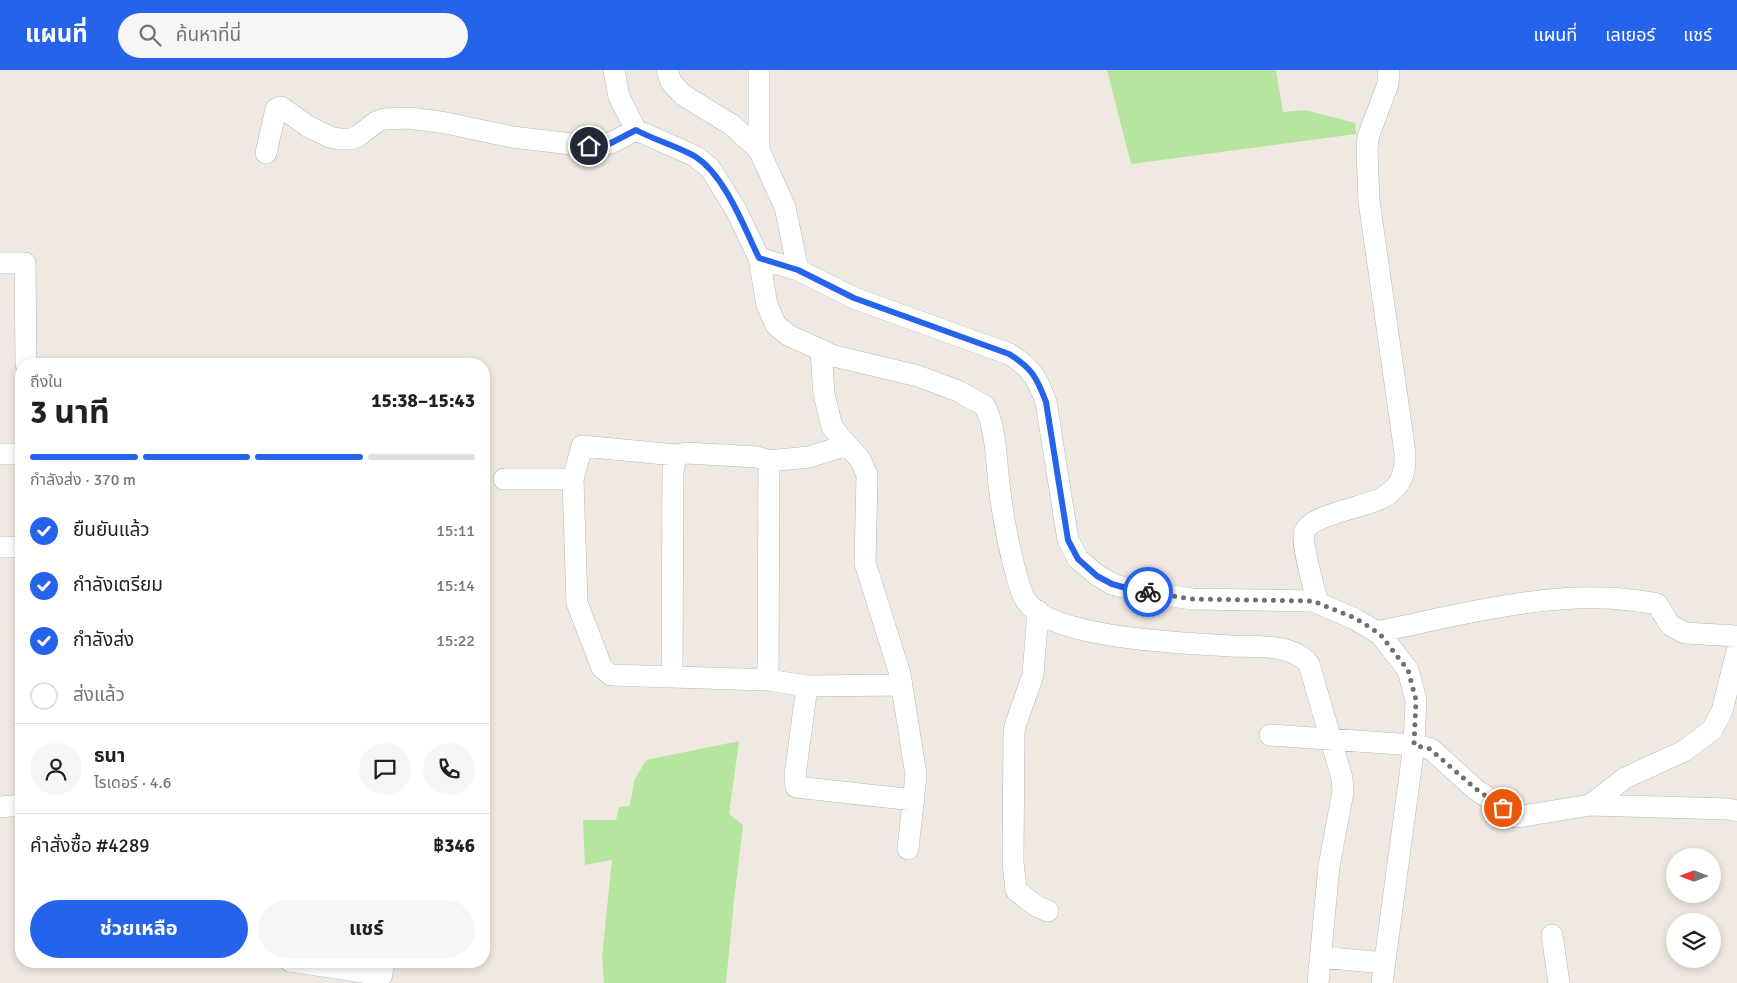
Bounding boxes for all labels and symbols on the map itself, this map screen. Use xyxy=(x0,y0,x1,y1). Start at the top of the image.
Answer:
pin xyxy=(568,125,610,167)
courier xyxy=(1123,567,1173,617)
pin xyxy=(1482,787,1524,829)
north arrow xyxy=(1666,848,1721,902)

